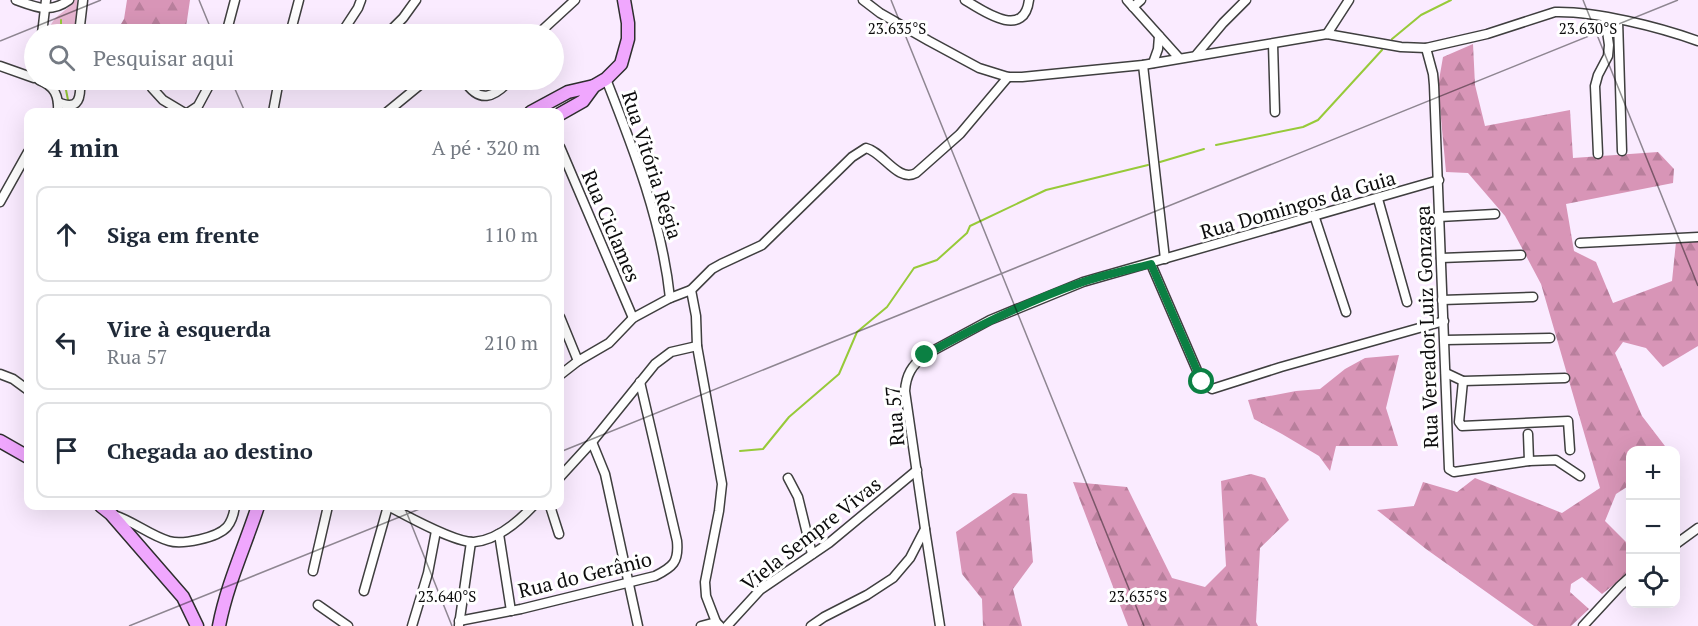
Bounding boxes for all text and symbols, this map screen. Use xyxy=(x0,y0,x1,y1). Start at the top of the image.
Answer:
text: 23.635°S xyxy=(868,18,926,38)
text: 23.630°S xyxy=(1559,18,1617,38)
search box xyxy=(24,24,564,90)
icon: search xyxy=(45,41,78,74)
text: Pesquisar aqui xyxy=(93,43,234,72)
street label: Rua Vitória Régia xyxy=(616,87,689,242)
text: 4 min xyxy=(48,130,119,164)
text: A pé · 320 m xyxy=(432,134,540,161)
street label: Rua Domingos da Guia xyxy=(1197,164,1399,245)
street label: Rua Ciclames xyxy=(576,166,647,286)
street label: Rua Vereador Luiz Gonzaga xyxy=(1409,205,1444,449)
icon: ahead xyxy=(50,218,83,251)
text: Siga em frente xyxy=(107,220,259,249)
text: 110 m xyxy=(484,221,538,248)
text: Vire à esquerda xyxy=(107,314,271,343)
icon: left xyxy=(50,326,83,359)
text: 210 m xyxy=(484,329,538,356)
route end xyxy=(911,341,937,367)
text: Rua 57 xyxy=(107,343,168,370)
route start xyxy=(1188,368,1214,394)
street label: Rua 57 xyxy=(878,385,911,447)
icon: arrive xyxy=(50,434,83,467)
text: Chegada ao destino xyxy=(107,436,313,465)
map controls xyxy=(1626,446,1680,608)
button: + xyxy=(1626,446,1680,500)
street label: Viela Sempre Vivas xyxy=(735,470,886,597)
button: − xyxy=(1626,500,1680,554)
street label: Rua do Gerânio xyxy=(515,545,654,604)
button: locate xyxy=(1626,554,1680,608)
text: 23.640°S xyxy=(418,586,476,606)
text: 23.635°S xyxy=(1109,586,1167,606)

